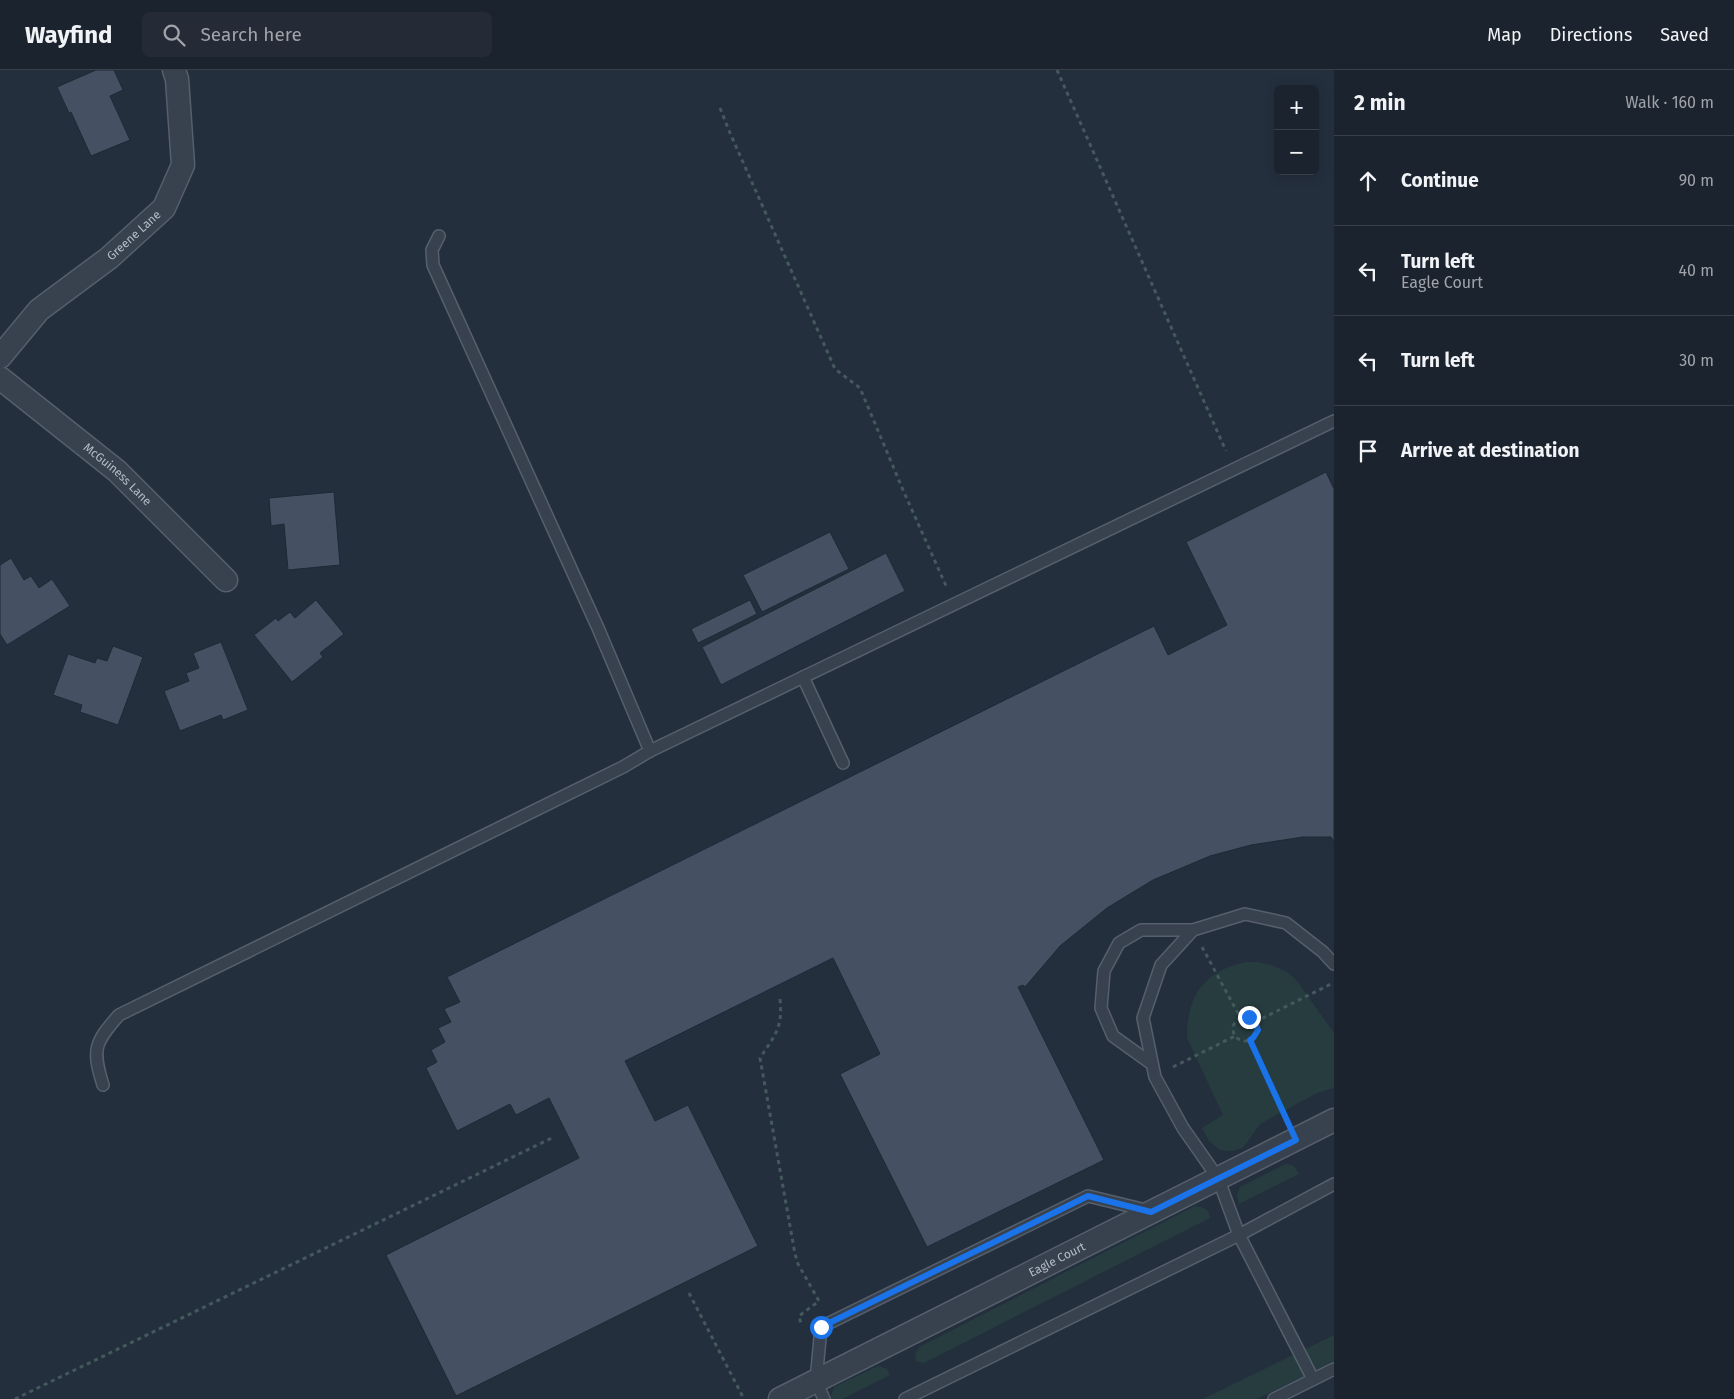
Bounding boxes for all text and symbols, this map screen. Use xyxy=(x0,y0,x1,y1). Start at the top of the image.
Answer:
search box xyxy=(142,12,492,57)
text: Wayfind xyxy=(25,21,112,49)
icon: search xyxy=(160,21,188,49)
text: Search here xyxy=(200,23,302,46)
text: Map xyxy=(1487,24,1522,46)
text: Directions xyxy=(1550,24,1632,46)
text: Saved xyxy=(1660,24,1709,46)
map controls xyxy=(1274,85,1319,175)
button: + xyxy=(1274,85,1319,130)
text: 2 min xyxy=(1354,90,1406,116)
text: Walk · 160 m xyxy=(1625,93,1714,112)
button: − xyxy=(1274,130,1319,175)
icon: ahead xyxy=(1354,167,1382,195)
text: Continue xyxy=(1401,169,1479,192)
text: 90 m xyxy=(1679,171,1714,190)
street label: Greene Lane xyxy=(104,207,164,263)
text: Turn left xyxy=(1401,250,1475,273)
icon: left xyxy=(1354,257,1382,285)
text: 40 m xyxy=(1679,261,1714,280)
text: Eagle Court xyxy=(1401,273,1483,292)
icon: left xyxy=(1354,347,1382,375)
text: Turn left xyxy=(1401,349,1475,372)
text: 30 m xyxy=(1679,351,1714,370)
icon: arrive xyxy=(1354,437,1382,465)
text: Arrive at destination xyxy=(1401,439,1580,462)
street label: McGuiness Lane xyxy=(81,440,154,508)
route end xyxy=(1238,1006,1261,1029)
street label: Eagle Court xyxy=(1026,1239,1088,1280)
route start xyxy=(810,1316,833,1339)

